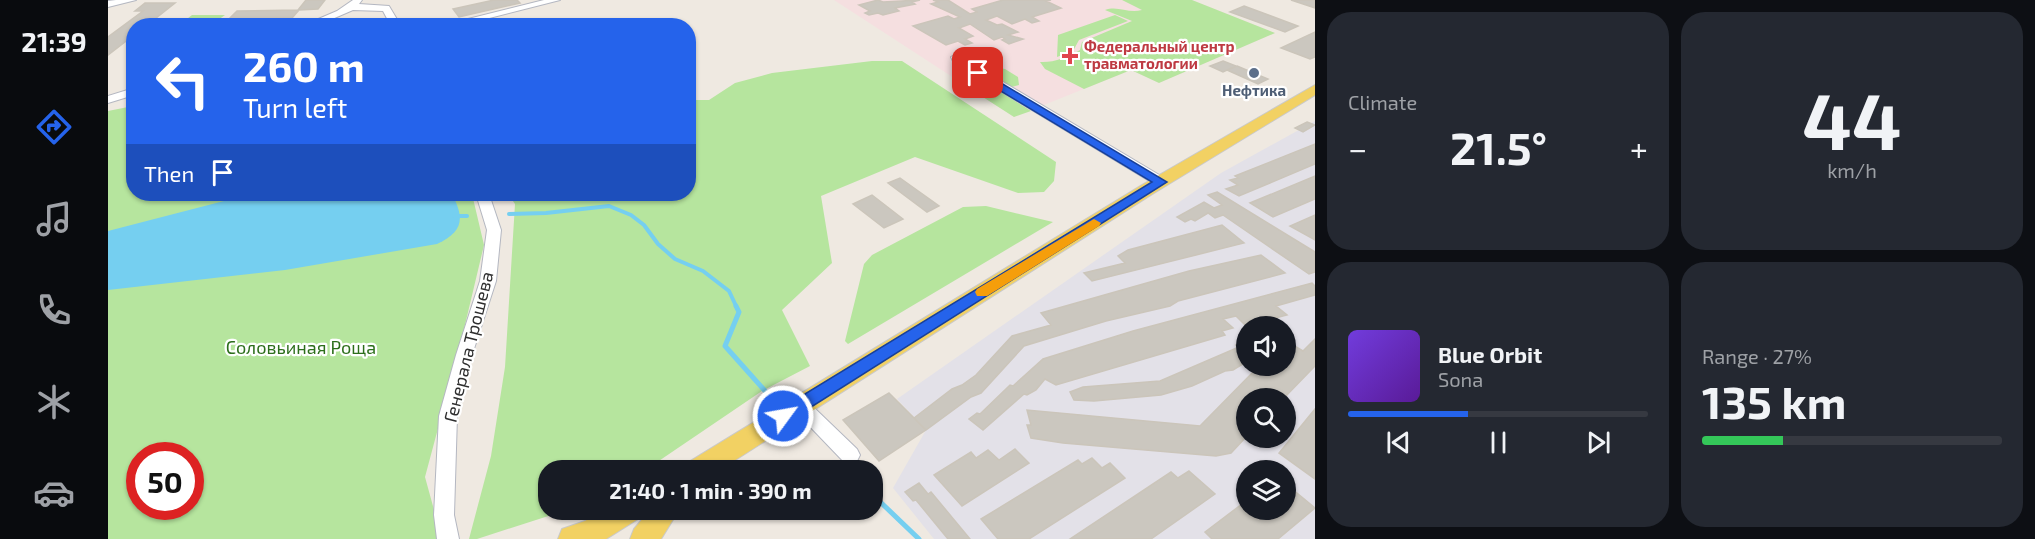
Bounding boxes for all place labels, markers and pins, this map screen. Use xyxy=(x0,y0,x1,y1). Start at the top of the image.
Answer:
place label: Федеральный центр травматологии xyxy=(1084,37,1235,72)
pin xyxy=(952,47,1003,98)
marker: Федеральный центр травматологии xyxy=(1061,47,1079,65)
marker: Нефтика xyxy=(1247,66,1261,80)
place label: Нефтика xyxy=(1222,81,1286,99)

